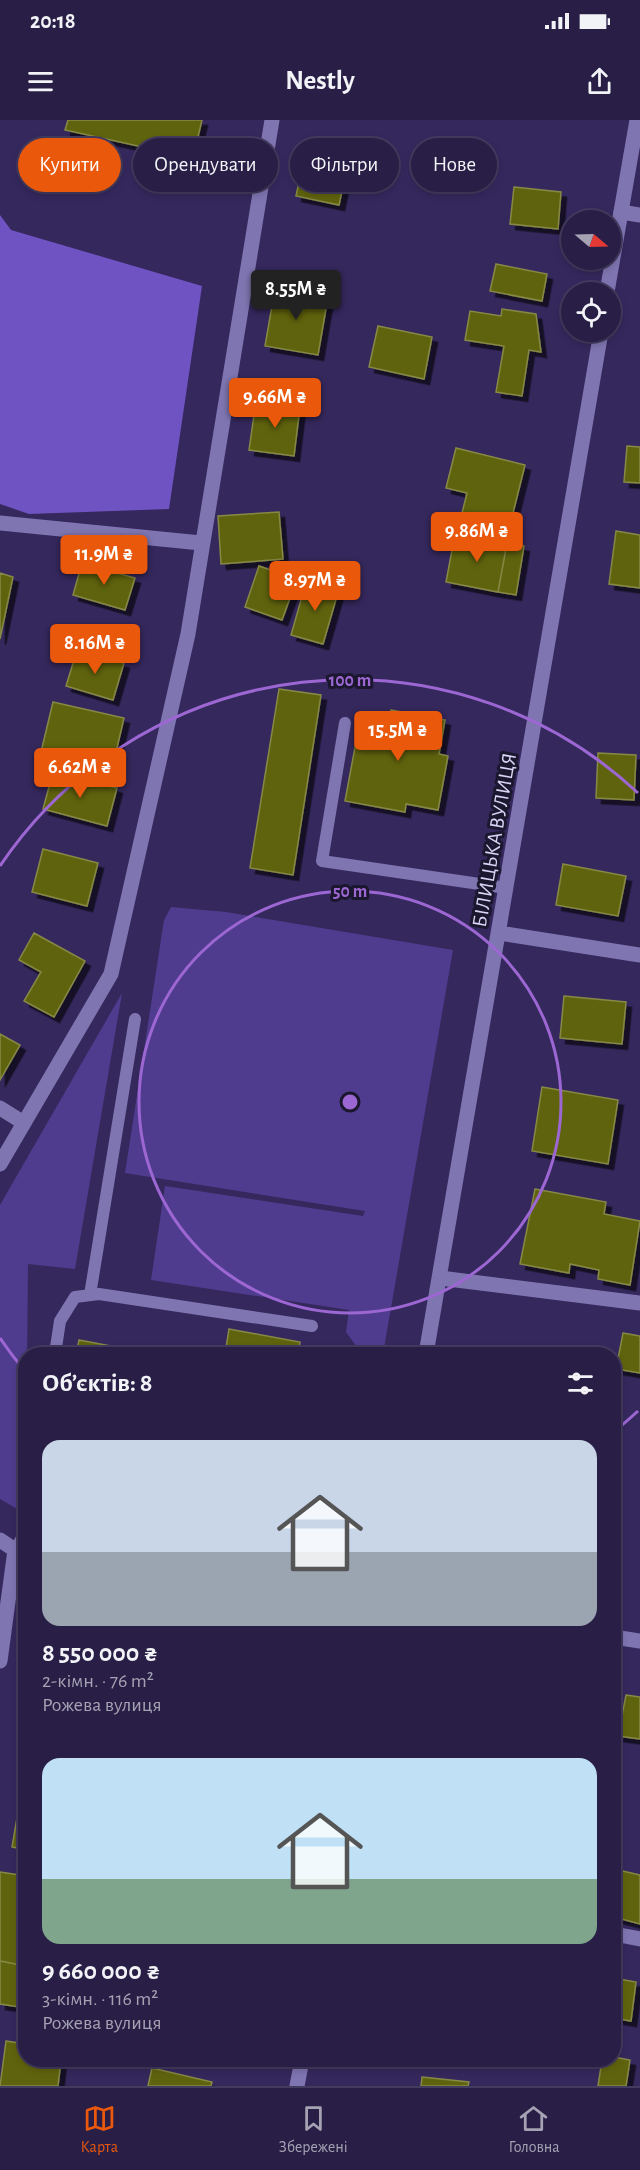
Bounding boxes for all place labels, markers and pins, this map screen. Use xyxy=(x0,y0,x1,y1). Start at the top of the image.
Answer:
pin: 8.55M ₴ xyxy=(241,270,351,321)
pin: 9.66M ₴ xyxy=(220,378,330,429)
pin: 9.86M ₴ xyxy=(422,512,532,563)
pin: 11.9M ₴ xyxy=(49,535,159,586)
pin: 8.97M ₴ xyxy=(260,561,370,612)
pin: 8.16M ₴ xyxy=(40,624,150,675)
pin: 15.5M ₴ xyxy=(343,711,453,762)
pin: 6.62M ₴ xyxy=(25,748,135,799)
centre of rings xyxy=(340,1092,360,1112)

